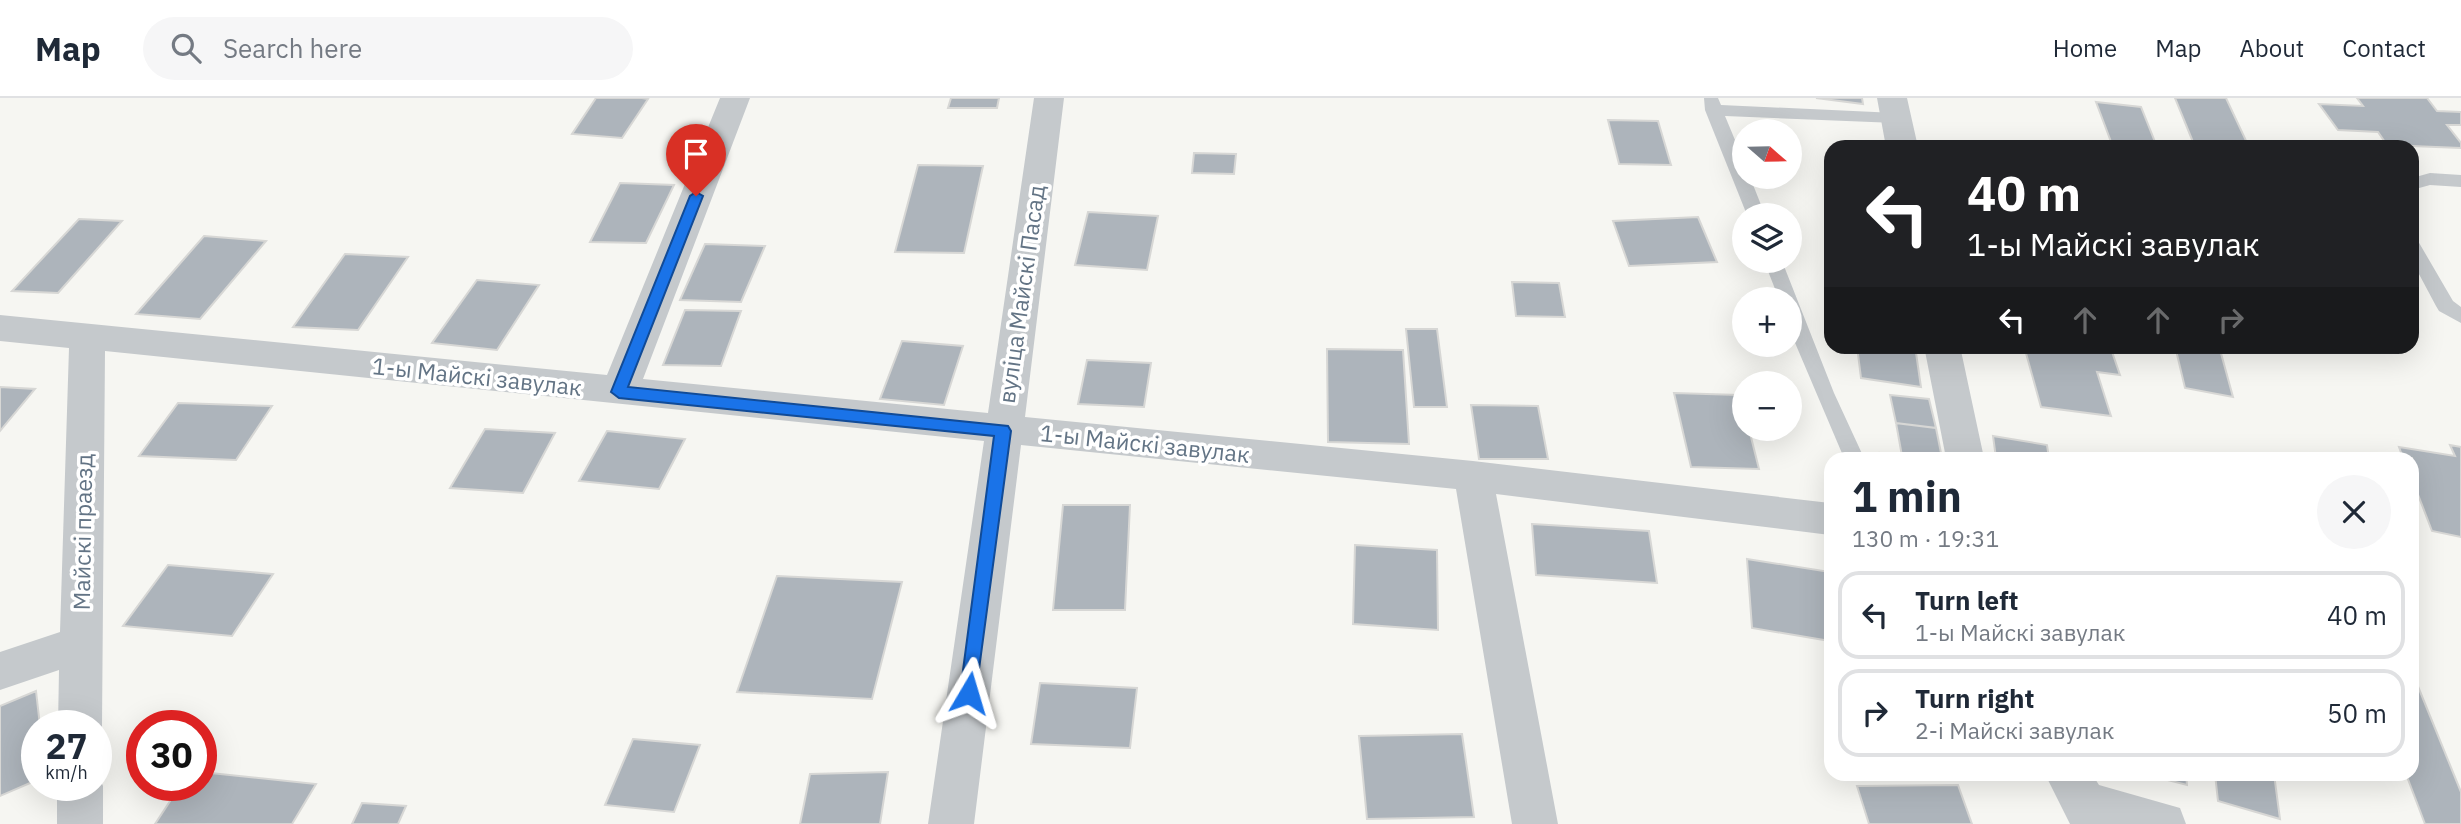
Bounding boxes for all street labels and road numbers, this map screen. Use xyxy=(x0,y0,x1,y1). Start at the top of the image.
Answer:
street label: вуліца Майскі Пасад xyxy=(991,182,1051,405)
street label: 1-ы Майскі завулак xyxy=(371,350,583,402)
street label: 1-ы Майскі завулак xyxy=(1039,417,1251,469)
street label: Майскі праезд xyxy=(66,453,98,611)

